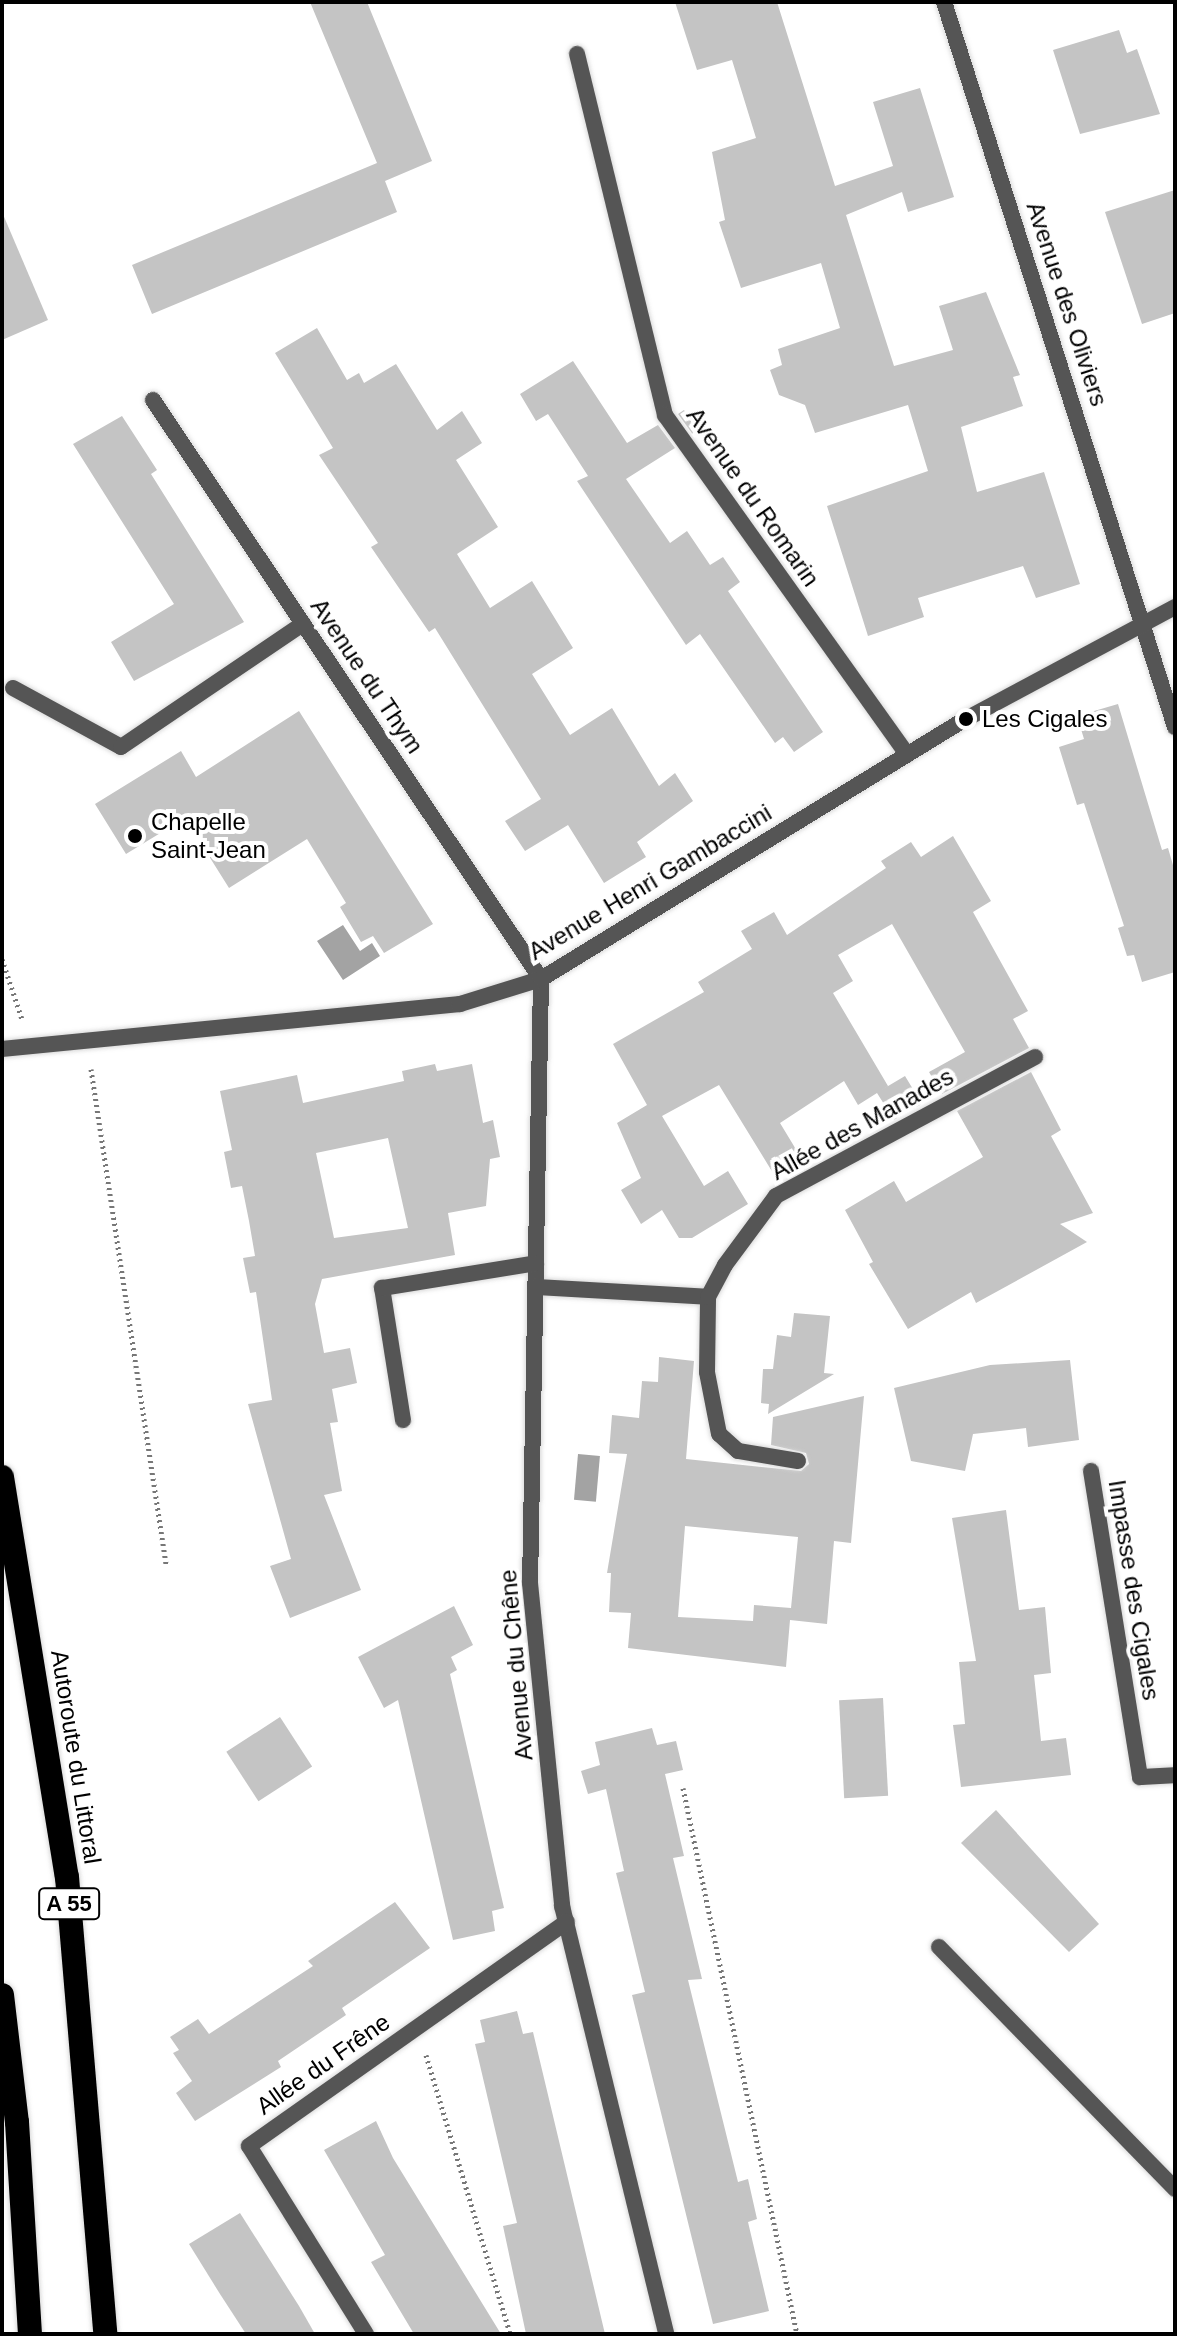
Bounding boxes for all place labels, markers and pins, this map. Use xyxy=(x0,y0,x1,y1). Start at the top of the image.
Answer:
place label: Les Cigales xyxy=(982,705,1107,733)
marker: Les Cigales xyxy=(957,710,975,728)
place label: Chapelle Saint-Jean xyxy=(151,808,266,864)
marker: Chapelle Saint-Jean xyxy=(126,827,144,845)

